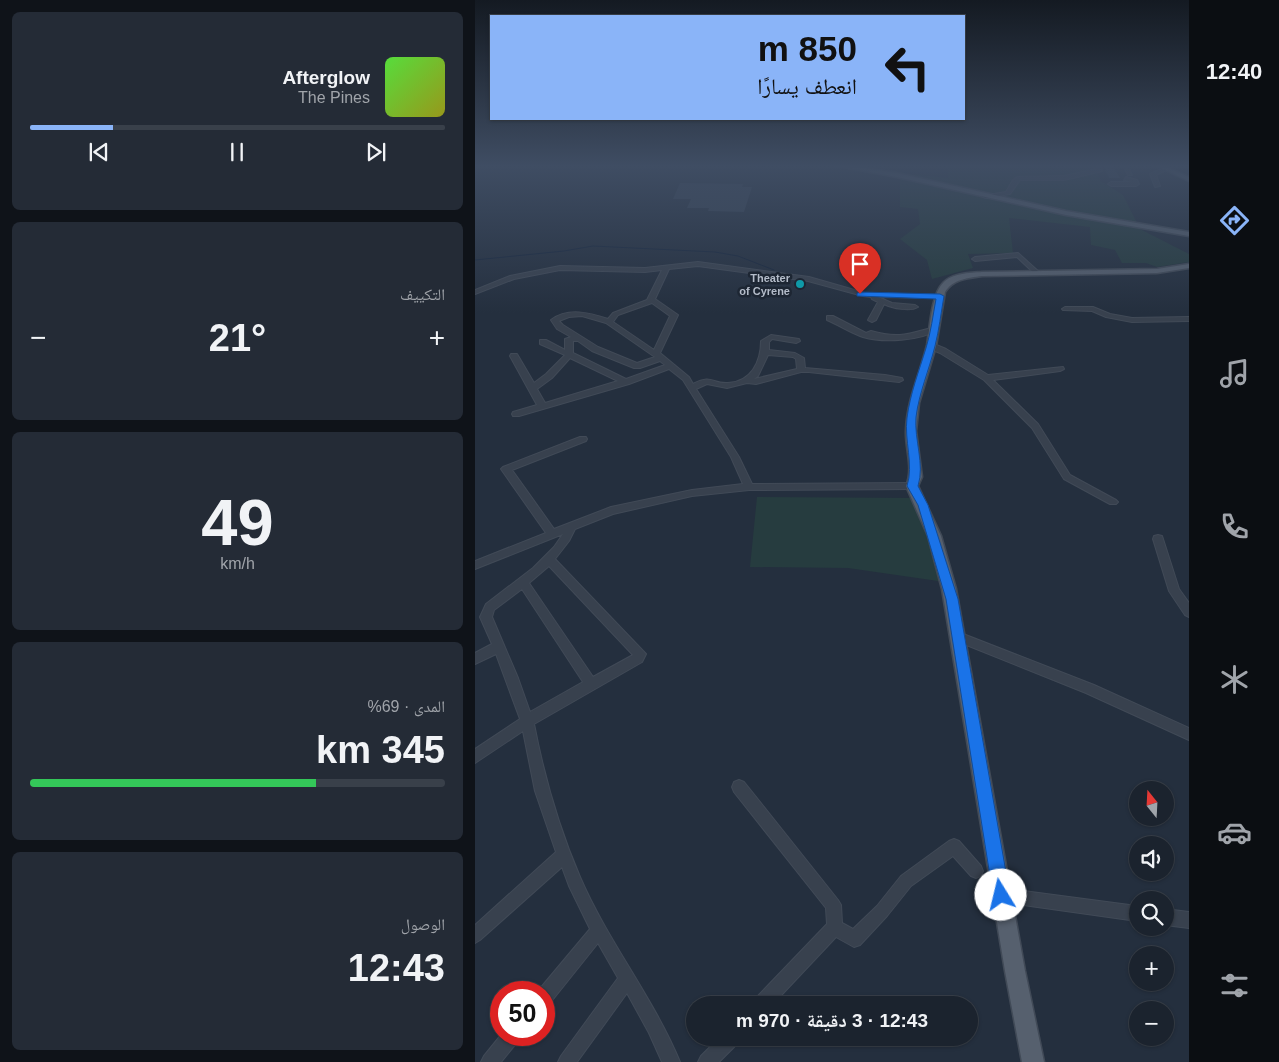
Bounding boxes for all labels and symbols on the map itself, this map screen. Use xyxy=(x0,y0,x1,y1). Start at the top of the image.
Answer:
pin xyxy=(839,243,881,294)
place label: Theater of Cyrene xyxy=(739,272,791,297)
marker: Theater of Cyrene xyxy=(794,278,806,290)
north arrow xyxy=(1129,781,1174,826)
position arrow xyxy=(974,868,1026,920)
speed limit sign: 50 xyxy=(490,981,555,1046)

